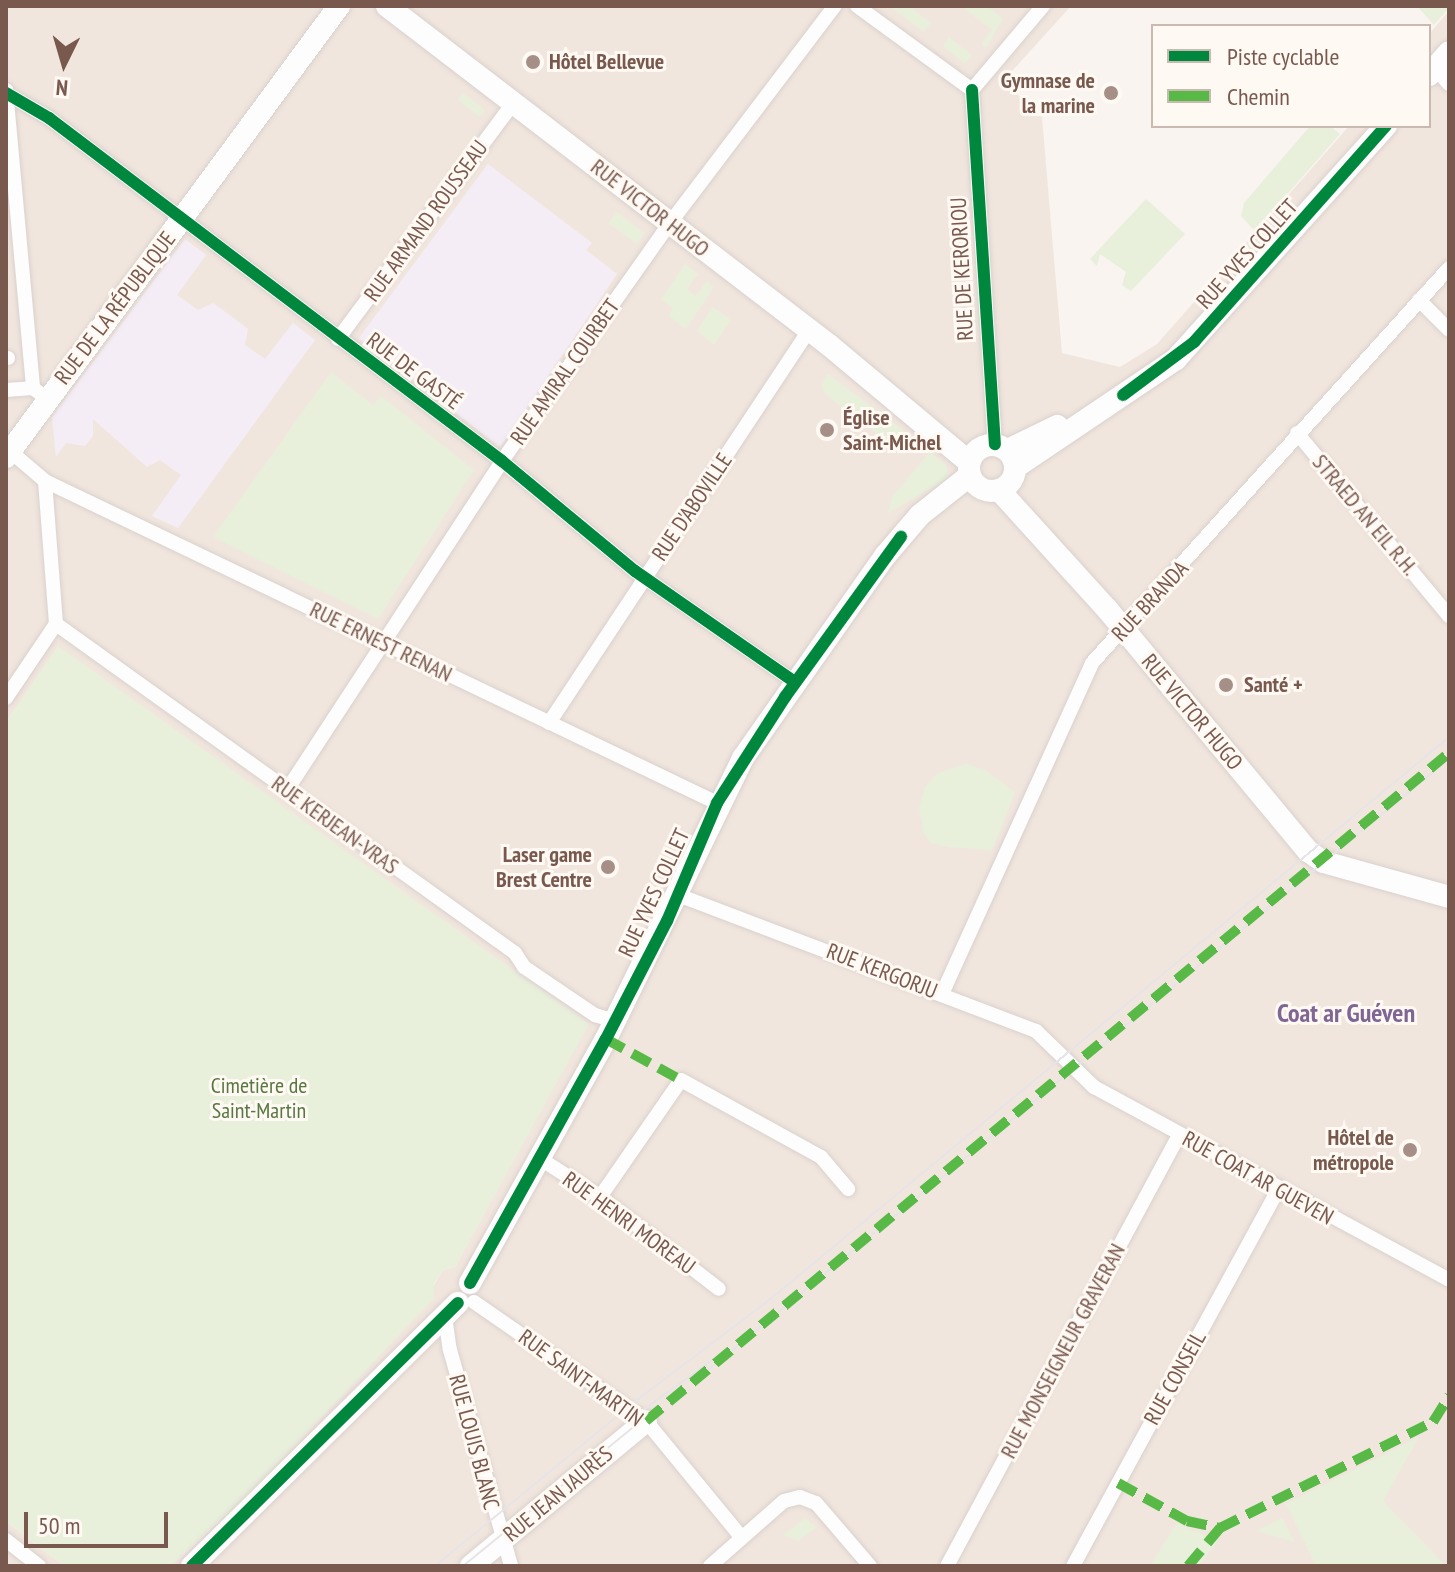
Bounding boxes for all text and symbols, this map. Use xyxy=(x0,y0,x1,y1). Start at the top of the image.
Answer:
north arrow xyxy=(24,24,104,104)
legend xyxy=(1151,24,1431,128)
text: Piste cyclable xyxy=(1227,41,1340,72)
place label: Hôtel Bellevue xyxy=(549,49,664,75)
marker: Hôtel Bellevue xyxy=(524,53,542,71)
place label: Gymnase de la marine xyxy=(1001,67,1095,118)
text: N xyxy=(55,73,69,102)
text: Chemin xyxy=(1227,81,1290,112)
marker: Gymnase de la marine xyxy=(1102,84,1120,102)
street label: RUE ARMAND ROUSSEAU xyxy=(359,135,493,307)
street label: RUE VICTOR HUGO xyxy=(585,153,715,263)
street label: RUE YVES COLLET xyxy=(1191,194,1303,314)
street label: RUE DE KERORIOU xyxy=(945,197,979,341)
street label: RUE DE LA RÉPUBLIQUE xyxy=(49,226,181,390)
street label: RUE AMIRAL COURBET xyxy=(505,293,625,451)
street label: RUE DE GASTÉ xyxy=(361,327,467,415)
place label: Église Saint-Michel xyxy=(843,404,941,456)
marker: Église Saint-Michel xyxy=(818,421,836,439)
street label: RUE D'ABOVILLE xyxy=(646,448,738,566)
street label: STRAED AN EIL R.H. xyxy=(1306,449,1424,581)
street label: RUE BRANDA xyxy=(1106,555,1194,647)
street label: RUE ERNEST RENAN xyxy=(305,596,457,688)
street label: RUE VICTOR HUGO xyxy=(1136,649,1248,775)
place label: Santé + xyxy=(1244,672,1303,698)
marker: Santé + xyxy=(1215,674,1237,696)
street label: RUE KERJEAN-VRAS xyxy=(266,770,404,880)
street label: RUE YVES COLLET xyxy=(613,825,695,961)
place label: Laser game Brest Centre xyxy=(496,841,592,892)
marker: Laser game Brest Centre xyxy=(599,858,617,876)
street label: RUE KERGORJU xyxy=(823,938,941,1004)
district label: Coat ar Guéven xyxy=(1277,997,1415,1029)
park label: Cimetière de Saint-Martin xyxy=(211,1072,307,1124)
place label: Hôtel de métropole xyxy=(1313,1124,1394,1176)
street label: RUE COAT AR GUEVEN xyxy=(1177,1125,1339,1231)
marker: Hôtel de métropole xyxy=(1401,1141,1419,1159)
street label: RUE HENRI MOREAU xyxy=(558,1166,700,1280)
street label: RUE MONSEIGNEUR GRAVERAN xyxy=(995,1239,1131,1463)
street label: RUE SAINT-MARTIN xyxy=(514,1324,648,1432)
street label: RUE CONSEIL xyxy=(1139,1327,1211,1429)
street label: RUE LOUIS BLANC xyxy=(443,1372,505,1512)
street label: RUE JEAN JAURÈS xyxy=(498,1441,618,1547)
scale bar xyxy=(28,1496,172,1546)
text: 50 m xyxy=(38,1510,80,1541)

